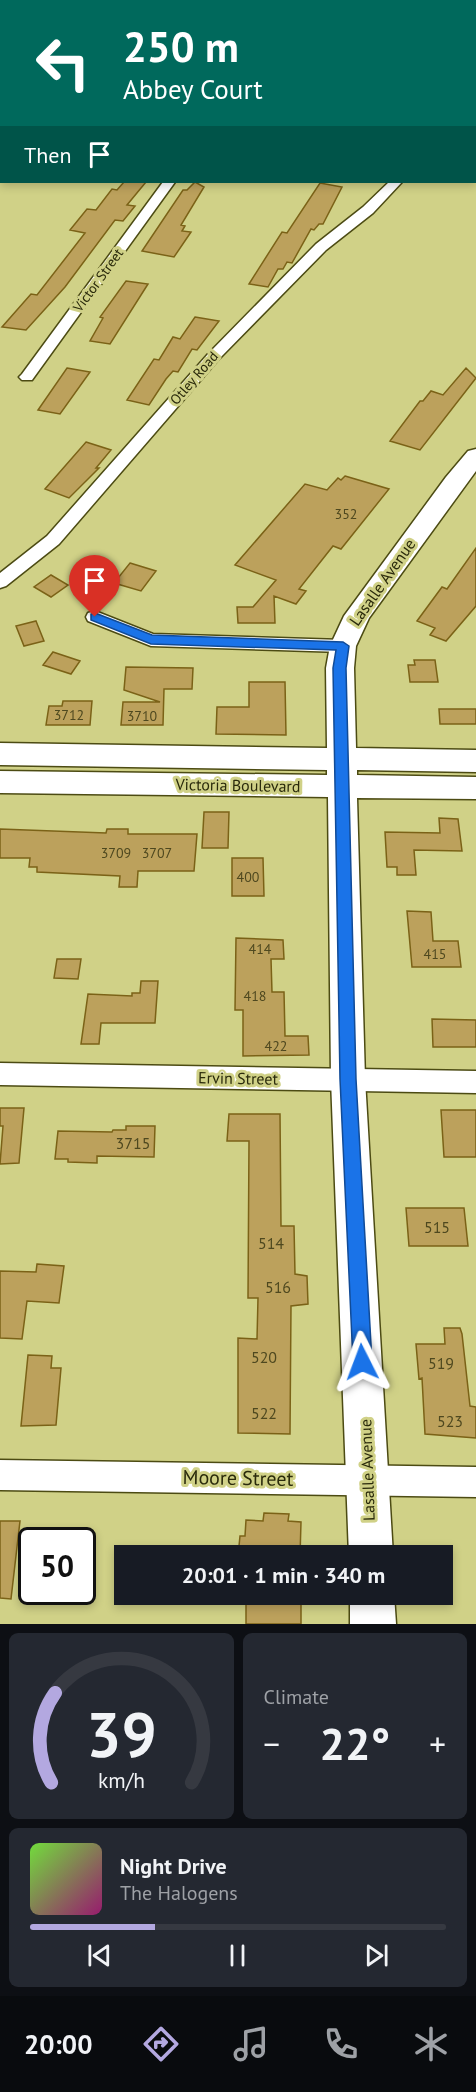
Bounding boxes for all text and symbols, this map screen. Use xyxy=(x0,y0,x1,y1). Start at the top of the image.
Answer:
text: 250 m xyxy=(123,19,239,74)
icon: left xyxy=(24,24,102,102)
text: Abbey Court xyxy=(123,72,263,106)
icon: arrive xyxy=(83,138,116,171)
text: Then xyxy=(24,141,71,169)
street label: Victor Street xyxy=(68,244,127,316)
street label: Otley Road xyxy=(166,348,222,408)
house number: 352 xyxy=(335,505,357,523)
street label: Lasalle Avenue xyxy=(345,535,419,629)
pin xyxy=(69,555,120,617)
icon: arrive xyxy=(78,564,111,597)
house number: 3712 xyxy=(54,706,84,724)
house number: 3710 xyxy=(127,707,158,725)
street label: Victoria Boulevard xyxy=(174,774,301,796)
house number: 3709 xyxy=(101,844,131,862)
house number: 3707 xyxy=(142,844,172,862)
house number: 400 xyxy=(237,868,260,886)
house number: 414 xyxy=(249,940,272,958)
house number: 415 xyxy=(424,945,446,963)
house number: 418 xyxy=(244,987,266,1005)
house number: 422 xyxy=(265,1037,287,1055)
street label: Ervin Street xyxy=(198,1067,279,1089)
house number: 3715 xyxy=(116,1133,150,1153)
house number: 515 xyxy=(424,1217,450,1237)
house number: 514 xyxy=(258,1233,284,1253)
house number: 516 xyxy=(265,1277,291,1297)
position arrow xyxy=(330,1330,394,1394)
house number: 520 xyxy=(251,1347,277,1367)
house number: 519 xyxy=(428,1353,454,1373)
house number: 522 xyxy=(251,1403,277,1423)
house number: 523 xyxy=(437,1411,463,1431)
street label: Lasalle Avenue xyxy=(355,1419,379,1521)
street label: Moore Street xyxy=(182,1464,294,1492)
speed limit sign: 50 xyxy=(18,1527,96,1605)
text: 20:01 · 1 min · 340 m xyxy=(182,1561,385,1589)
text: Climate xyxy=(264,1684,329,1710)
text: 39 xyxy=(86,1693,157,1774)
text: 22° xyxy=(319,1714,390,1772)
text: − xyxy=(264,1722,280,1765)
text: + xyxy=(429,1722,446,1765)
text: km/h xyxy=(98,1766,145,1794)
text: Night Drive xyxy=(120,1852,227,1880)
text: The Halogens xyxy=(120,1880,238,1906)
icon: previous xyxy=(83,1939,116,1972)
icon: pause xyxy=(221,1939,254,1972)
icon: next xyxy=(360,1939,393,1972)
icon: directions xyxy=(140,2023,182,2065)
icon: music xyxy=(230,2023,272,2065)
icon: phone xyxy=(320,2023,362,2065)
icon: climate xyxy=(410,2023,452,2065)
text: 20:00 xyxy=(24,2027,92,2061)

